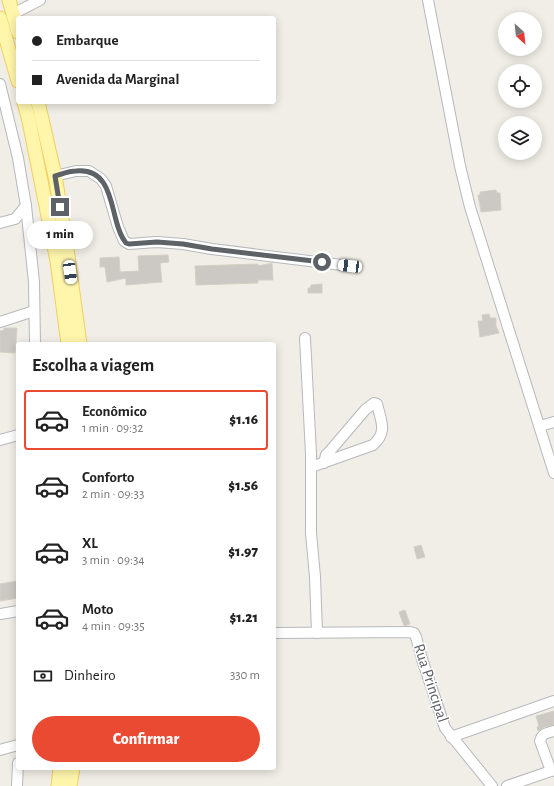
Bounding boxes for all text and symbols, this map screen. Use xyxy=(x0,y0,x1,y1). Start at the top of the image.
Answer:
north arrow xyxy=(498,12,542,56)
map controls xyxy=(498,12,542,160)
text: Embarque xyxy=(56,33,118,48)
button: locate xyxy=(498,64,542,108)
text: Avenida da Marginal xyxy=(56,72,179,87)
button: layers xyxy=(498,116,542,160)
route end xyxy=(51,198,69,216)
callout: 1 min xyxy=(27,221,93,249)
text: 1 min xyxy=(46,228,74,241)
route start xyxy=(313,253,331,271)
car xyxy=(62,259,78,285)
car xyxy=(337,259,363,273)
text: Escolha a viagem xyxy=(32,357,154,375)
icon: car xyxy=(34,402,70,438)
text: Econômico xyxy=(82,404,147,419)
text: $1.16 xyxy=(229,412,258,427)
text: 1 min · 09:32 xyxy=(82,422,143,435)
icon: car xyxy=(34,468,70,504)
text: Conforto xyxy=(82,470,134,485)
text: $1.56 xyxy=(228,478,258,493)
text: 2 min · 09:33 xyxy=(82,488,144,501)
icon: car xyxy=(34,534,70,570)
text: XL xyxy=(82,536,98,551)
text: $1.97 xyxy=(228,544,258,559)
text: 3 min · 09:34 xyxy=(82,554,145,567)
icon: car xyxy=(34,600,70,636)
text: Moto xyxy=(82,602,114,617)
text: $1.21 xyxy=(229,610,258,625)
text: 4 min · 09:35 xyxy=(82,620,145,633)
street label: Rua Principal xyxy=(411,642,451,724)
icon: cash xyxy=(32,665,54,687)
text: Dinheiro xyxy=(64,668,116,683)
text: 330 m xyxy=(230,669,260,682)
button: Confirmar xyxy=(32,716,260,762)

